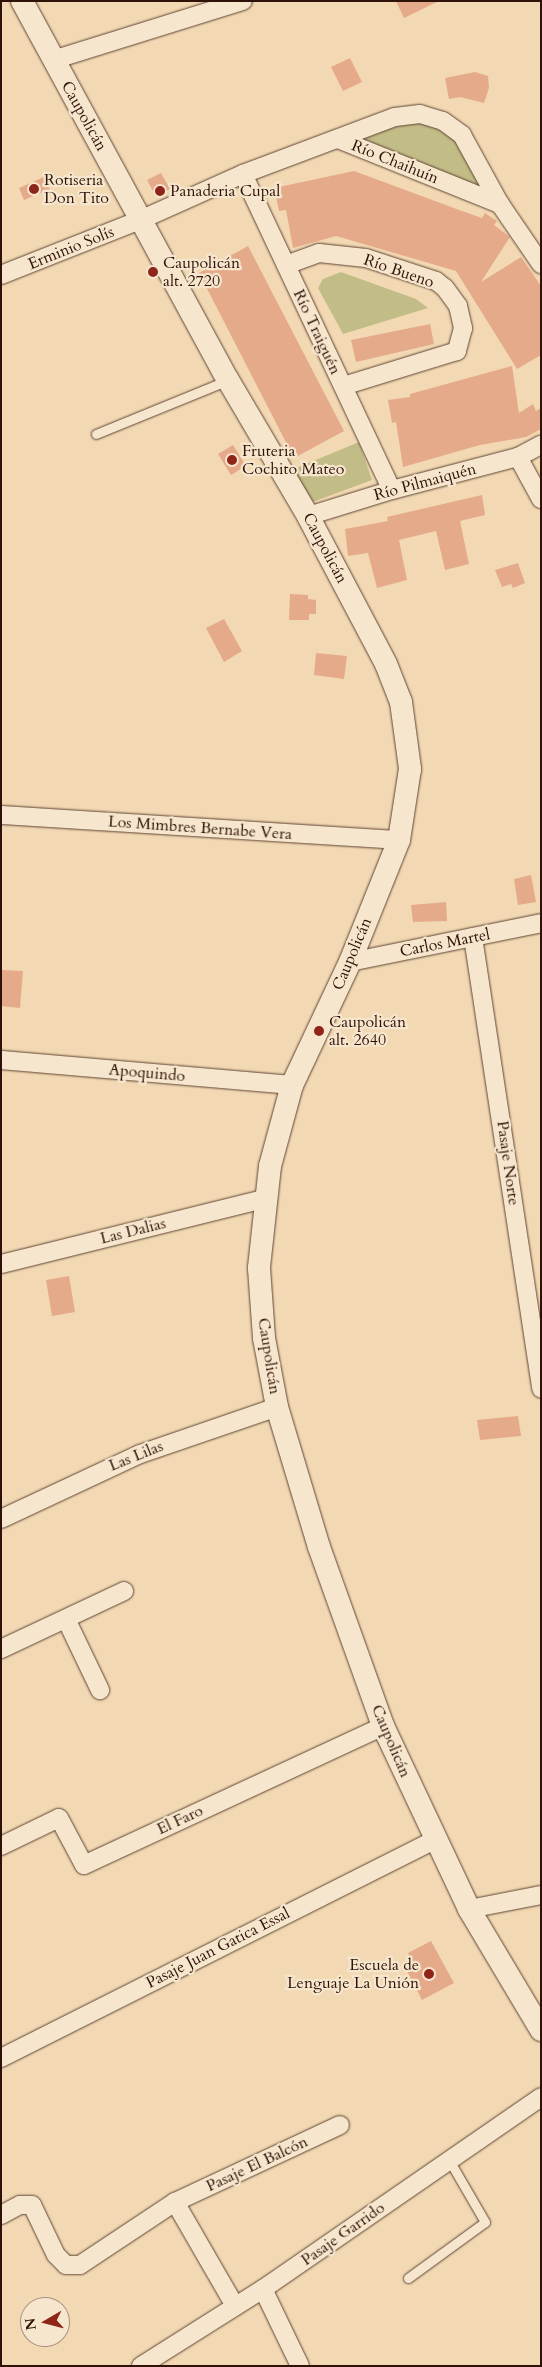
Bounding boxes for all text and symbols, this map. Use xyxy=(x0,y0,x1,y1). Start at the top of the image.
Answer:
street label: Caupolicán xyxy=(57,78,111,154)
street label: Río Chaihuín xyxy=(349,136,441,188)
place label: Rotiseria Don Tito xyxy=(44,170,109,208)
place label: Panaderia Cupal xyxy=(170,181,280,201)
marker: Rotiseria Don Tito xyxy=(28,183,40,195)
marker: Panaderia Cupal xyxy=(154,185,166,197)
street label: Erminio Solís xyxy=(25,222,117,274)
street label: Río Bueno xyxy=(361,250,437,292)
place label: Caupolicán alt. 2720 xyxy=(163,253,240,291)
marker: Caupolicán alt. 2720 xyxy=(147,266,159,278)
street label: Río Traiguén xyxy=(289,286,345,378)
place label: Fruteria Cochito Mateo xyxy=(242,441,344,479)
marker: Fruteria Cochito Mateo xyxy=(226,454,238,466)
street label: Río Pilmaiquén xyxy=(372,459,478,505)
street label: Caupolicán xyxy=(298,510,352,586)
street label: Los Mimbres Bernabe Vera xyxy=(107,812,293,844)
street label: Caupolicán xyxy=(328,915,376,993)
street label: Carlos Martel xyxy=(398,925,492,961)
place label: Caupolicán alt. 2640 xyxy=(329,1012,406,1050)
marker: Caupolicán alt. 2640 xyxy=(313,1025,325,1037)
street label: Apoquindo xyxy=(108,1060,186,1086)
street label: Pasaje Norte xyxy=(493,1119,523,1207)
street label: Las Dalias xyxy=(98,1214,168,1248)
street label: Caupolicán xyxy=(253,1316,285,1396)
street label: Las Lilas xyxy=(106,1436,166,1476)
street label: Caupolicán xyxy=(367,1702,415,1780)
street label: El Faro xyxy=(154,1801,206,1839)
street label: Pasaje Juan Gatica Essal xyxy=(143,1903,293,1993)
place label: Escuela de Lenguaje La Unión xyxy=(287,1955,419,1993)
marker: Escuela de Lenguaje La Unión xyxy=(423,1968,435,1980)
street label: Pasaje El Balcón xyxy=(203,2132,311,2196)
street label: Pasaje Garrido xyxy=(298,2198,388,2270)
north arrow xyxy=(20,2297,70,2347)
text: N xyxy=(20,2317,41,2331)

